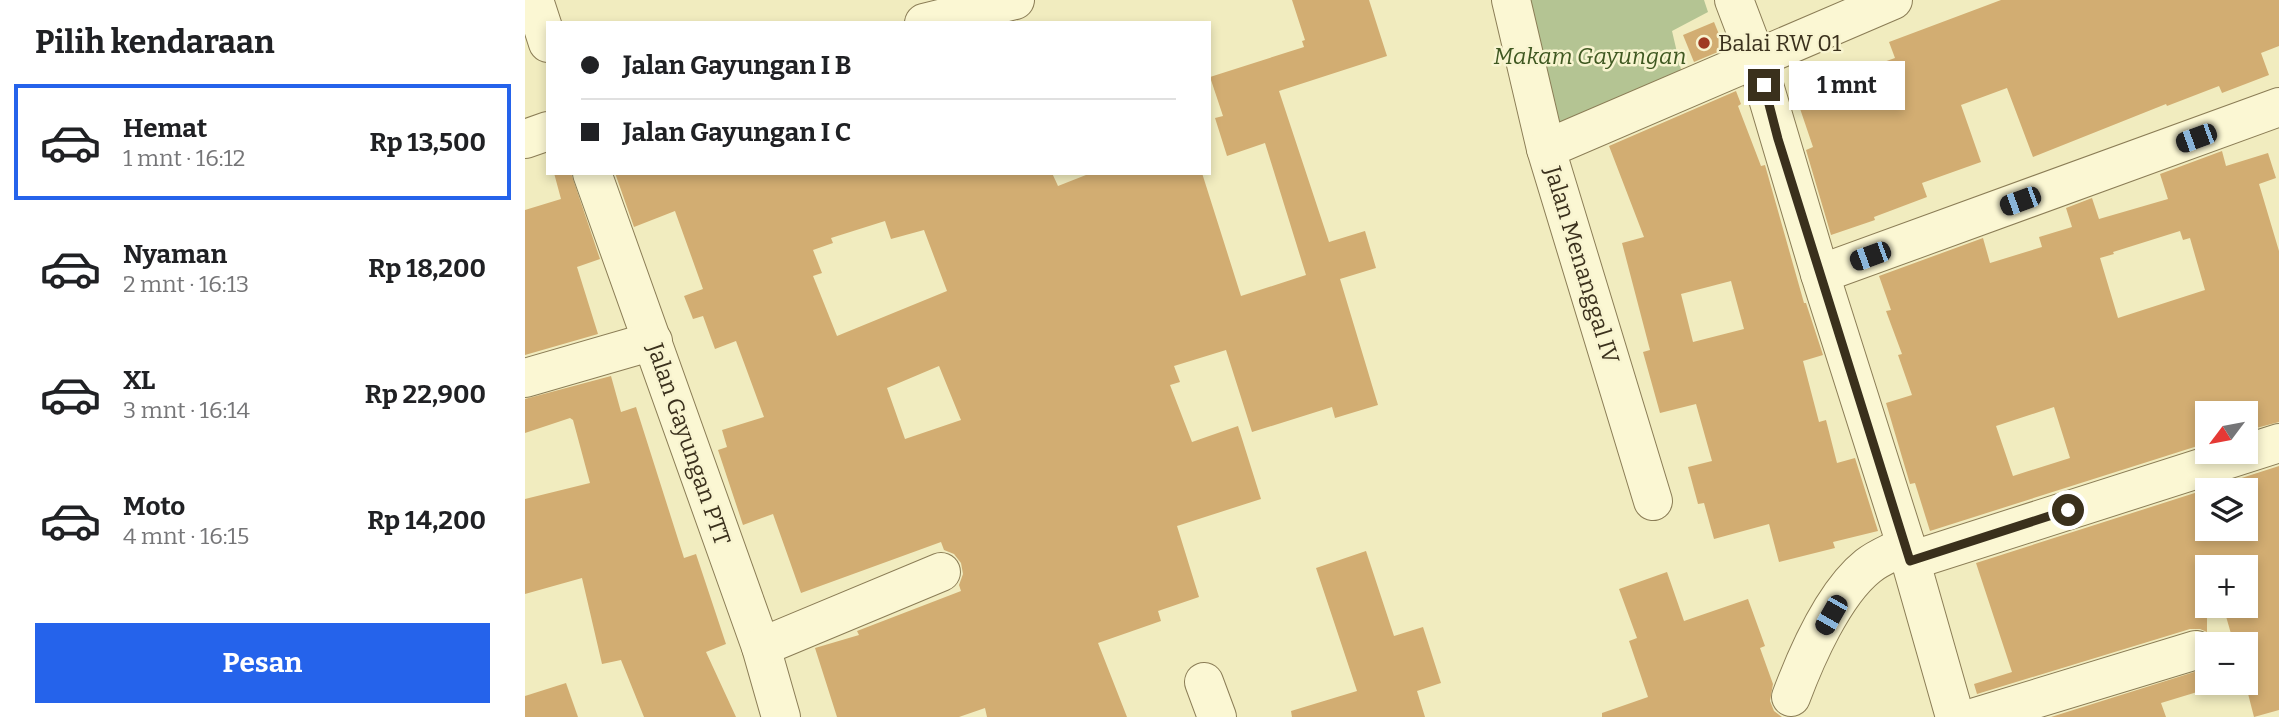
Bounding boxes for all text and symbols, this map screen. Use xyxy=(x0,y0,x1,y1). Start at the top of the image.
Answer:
text: Pilih kendaraan xyxy=(35,23,275,61)
place label: Balai RW 01 xyxy=(1718,29,1842,57)
marker: Balai RW 01 xyxy=(1696,35,1712,51)
park label: Makam Gayungan xyxy=(1494,42,1686,70)
text: Jalan Gayungan I B xyxy=(623,50,852,81)
callout: 1 mnt xyxy=(1789,60,1904,110)
route end xyxy=(1748,69,1780,101)
text: 1 mnt xyxy=(1817,71,1877,99)
icon: car xyxy=(39,111,102,174)
text: Hemat xyxy=(123,113,207,144)
text: Jalan Gayungan I C xyxy=(623,117,851,148)
car xyxy=(2173,121,2220,155)
text: Rp 13,500 xyxy=(370,127,486,158)
text: 1 mnt · 16:12 xyxy=(123,144,245,172)
street label: Jalan Menanggal IV xyxy=(1538,162,1625,367)
car xyxy=(1997,184,2044,218)
icon: car xyxy=(39,237,102,300)
text: Nyaman xyxy=(123,239,227,270)
car xyxy=(1847,239,1894,273)
text: Rp 18,200 xyxy=(368,253,486,284)
text: 2 mnt · 16:13 xyxy=(123,270,249,298)
street label: Jalan Gayungan PTT xyxy=(641,338,737,549)
icon: car xyxy=(39,363,102,426)
text: XL xyxy=(123,365,155,396)
text: Rp 22,900 xyxy=(365,379,486,410)
text: 3 mnt · 16:14 xyxy=(123,396,250,424)
north arrow xyxy=(2195,401,2257,464)
map controls xyxy=(2195,401,2258,695)
button: layers xyxy=(2195,478,2258,541)
icon: car xyxy=(39,489,102,552)
text: Moto xyxy=(123,491,185,522)
route start xyxy=(2052,494,2084,526)
text: Rp 14,200 xyxy=(367,505,486,536)
text: 4 mnt · 16:15 xyxy=(123,522,249,550)
button: + xyxy=(2195,555,2258,618)
car xyxy=(1812,592,1851,638)
button: Pesan xyxy=(35,623,490,703)
button: − xyxy=(2195,632,2258,695)

